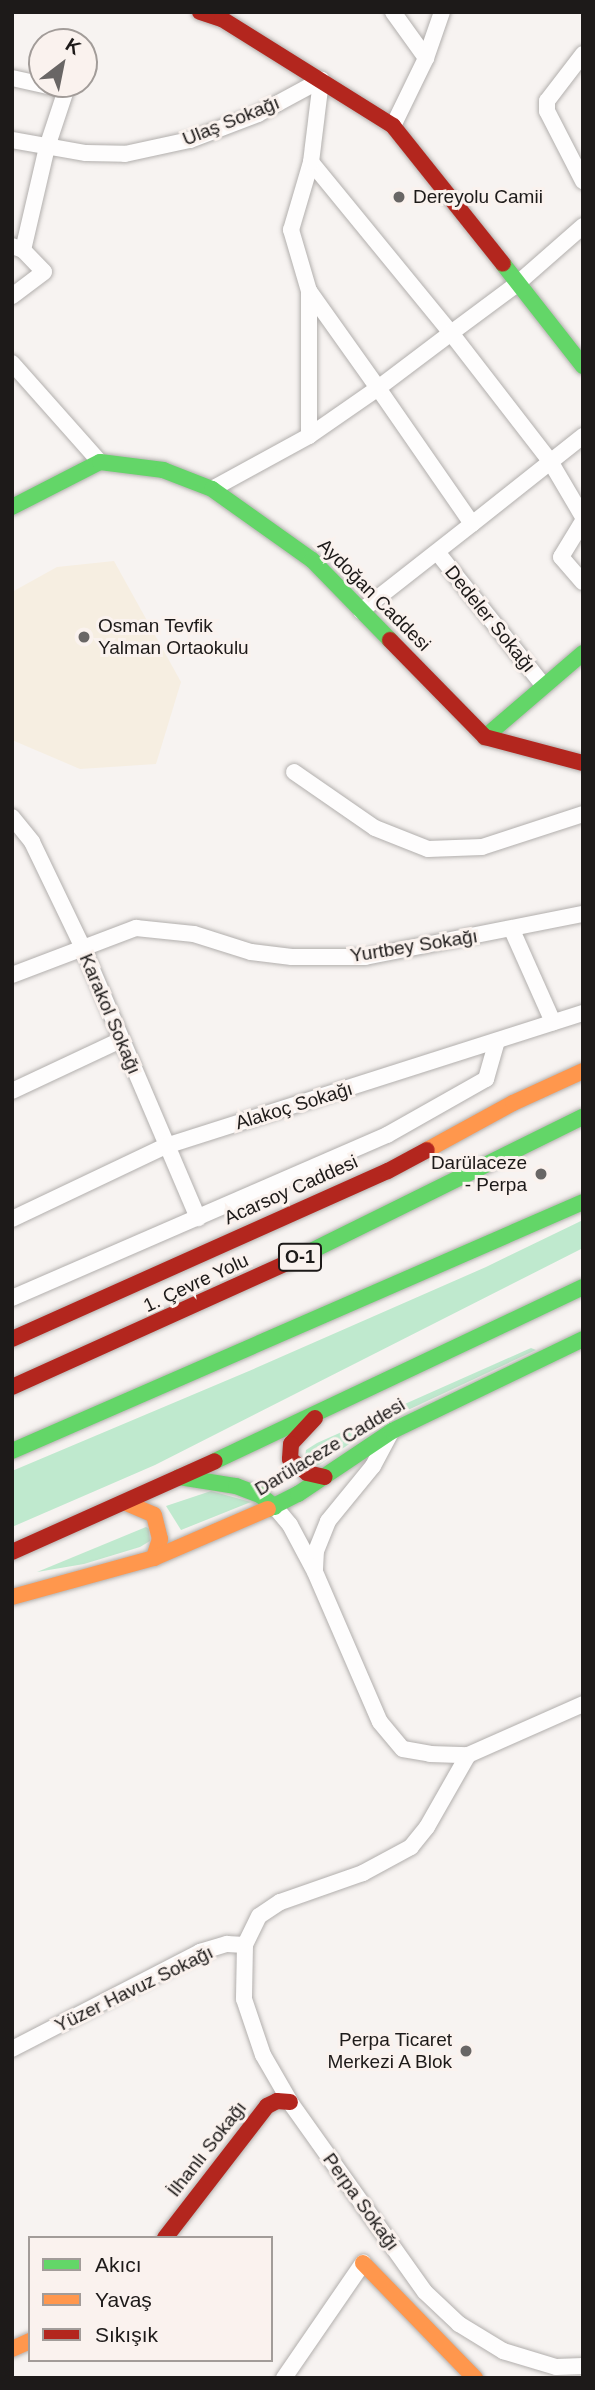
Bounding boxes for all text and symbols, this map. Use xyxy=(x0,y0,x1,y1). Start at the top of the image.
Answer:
north arrow xyxy=(28,28,98,98)
text: K xyxy=(62,34,85,59)
street label: Ulaş Sokağı xyxy=(179,91,283,151)
place label: Dereyolu Camii xyxy=(413,186,543,208)
marker: Dereyolu Camii xyxy=(391,189,407,205)
street label: Aydoğan Caddesi xyxy=(313,534,435,656)
street label: Dedeler Sokağı xyxy=(440,561,540,677)
place label: Osman Tevfik Yalman Ortaokulu xyxy=(98,615,249,659)
marker: Osman Tevfik Yalman Ortaokulu xyxy=(76,629,92,645)
street label: Yurtbey Sokağı xyxy=(349,925,479,967)
street label: Karakol Sokağı xyxy=(74,950,146,1078)
street label: Alakoç Sokağı xyxy=(233,1077,355,1135)
street label: Acarsoy Caddesi xyxy=(221,1150,361,1230)
place label: Darülaceze - Perpa xyxy=(431,1152,527,1196)
marker: Darülaceze - Perpa xyxy=(533,1166,549,1182)
road number: O-1 xyxy=(277,1242,323,1272)
street label: 1. Çevre Yolu xyxy=(140,1249,252,1317)
street label: Darülaceze Caddesi xyxy=(251,1393,409,1501)
street label: Yüzer Havuz Sokağı xyxy=(51,1941,217,2037)
place label: Perpa Ticaret Merkezi A Blok xyxy=(325,2029,452,2073)
marker: Perpa Ticaret Merkezi A Blok xyxy=(458,2043,474,2059)
street label: İlhanlı Sokağı xyxy=(163,2097,251,2201)
street label: Perpa Sokağı xyxy=(318,2149,404,2255)
legend xyxy=(28,2236,273,2362)
text: Akıcı xyxy=(95,2253,142,2276)
text: Yavaş xyxy=(95,2288,152,2311)
text: Sıkışık xyxy=(95,2323,158,2346)

